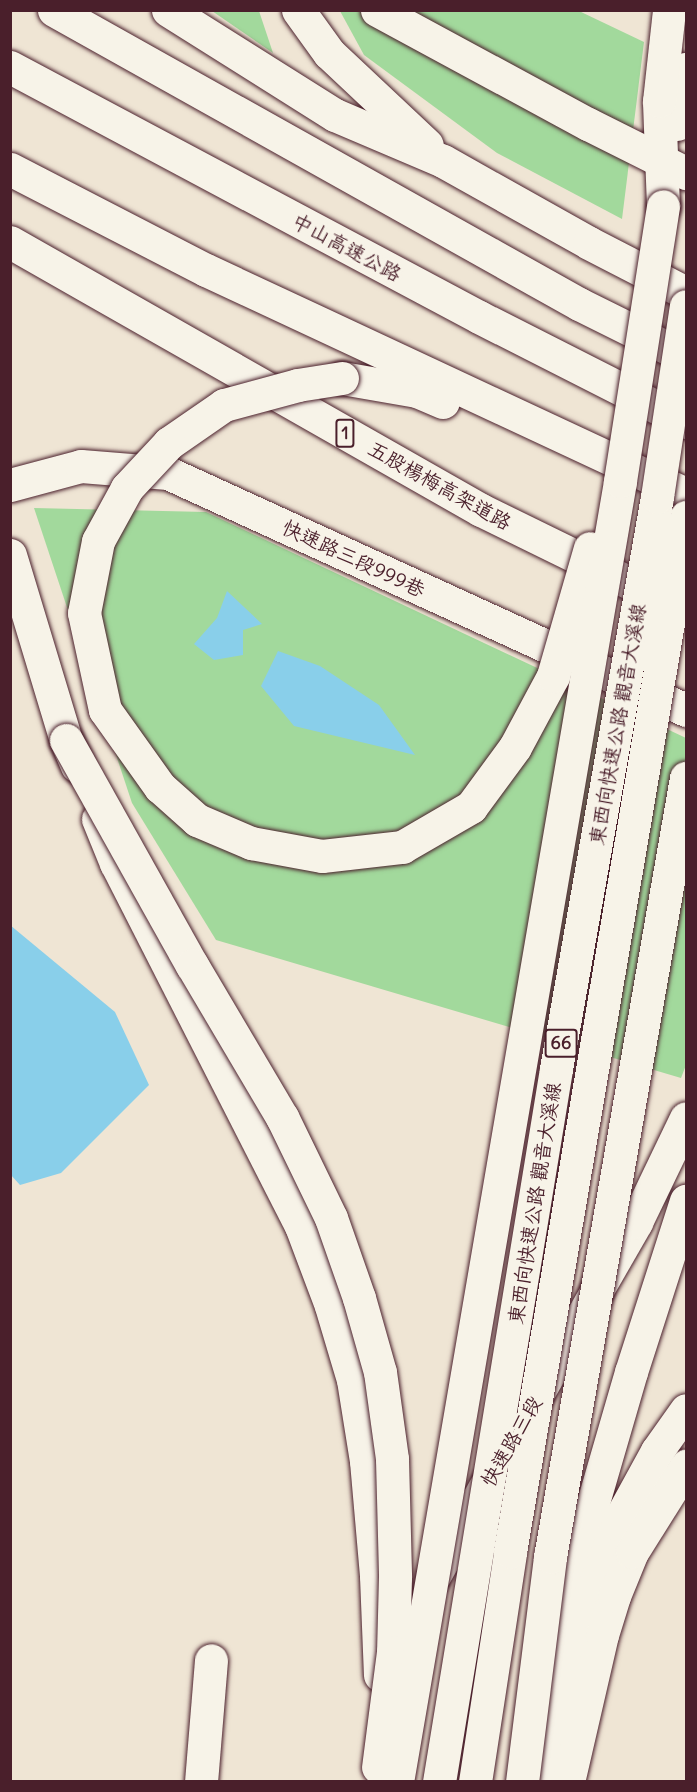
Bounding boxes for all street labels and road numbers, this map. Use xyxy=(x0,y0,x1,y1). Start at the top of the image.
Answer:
street label: 中山高速公路 xyxy=(288,208,406,286)
road number: 1 xyxy=(334,418,356,448)
street label: 五股楊梅高架道路 xyxy=(364,436,516,534)
street label: 快速路三段999巷 xyxy=(279,514,429,602)
street label: 東西向快速公路 觀音大溪線 xyxy=(584,601,650,847)
road number: 66 xyxy=(544,1028,578,1058)
street label: 東西向快速公路 觀音大溪線 xyxy=(503,1080,565,1326)
street label: 快速路三段 xyxy=(476,1392,546,1490)

